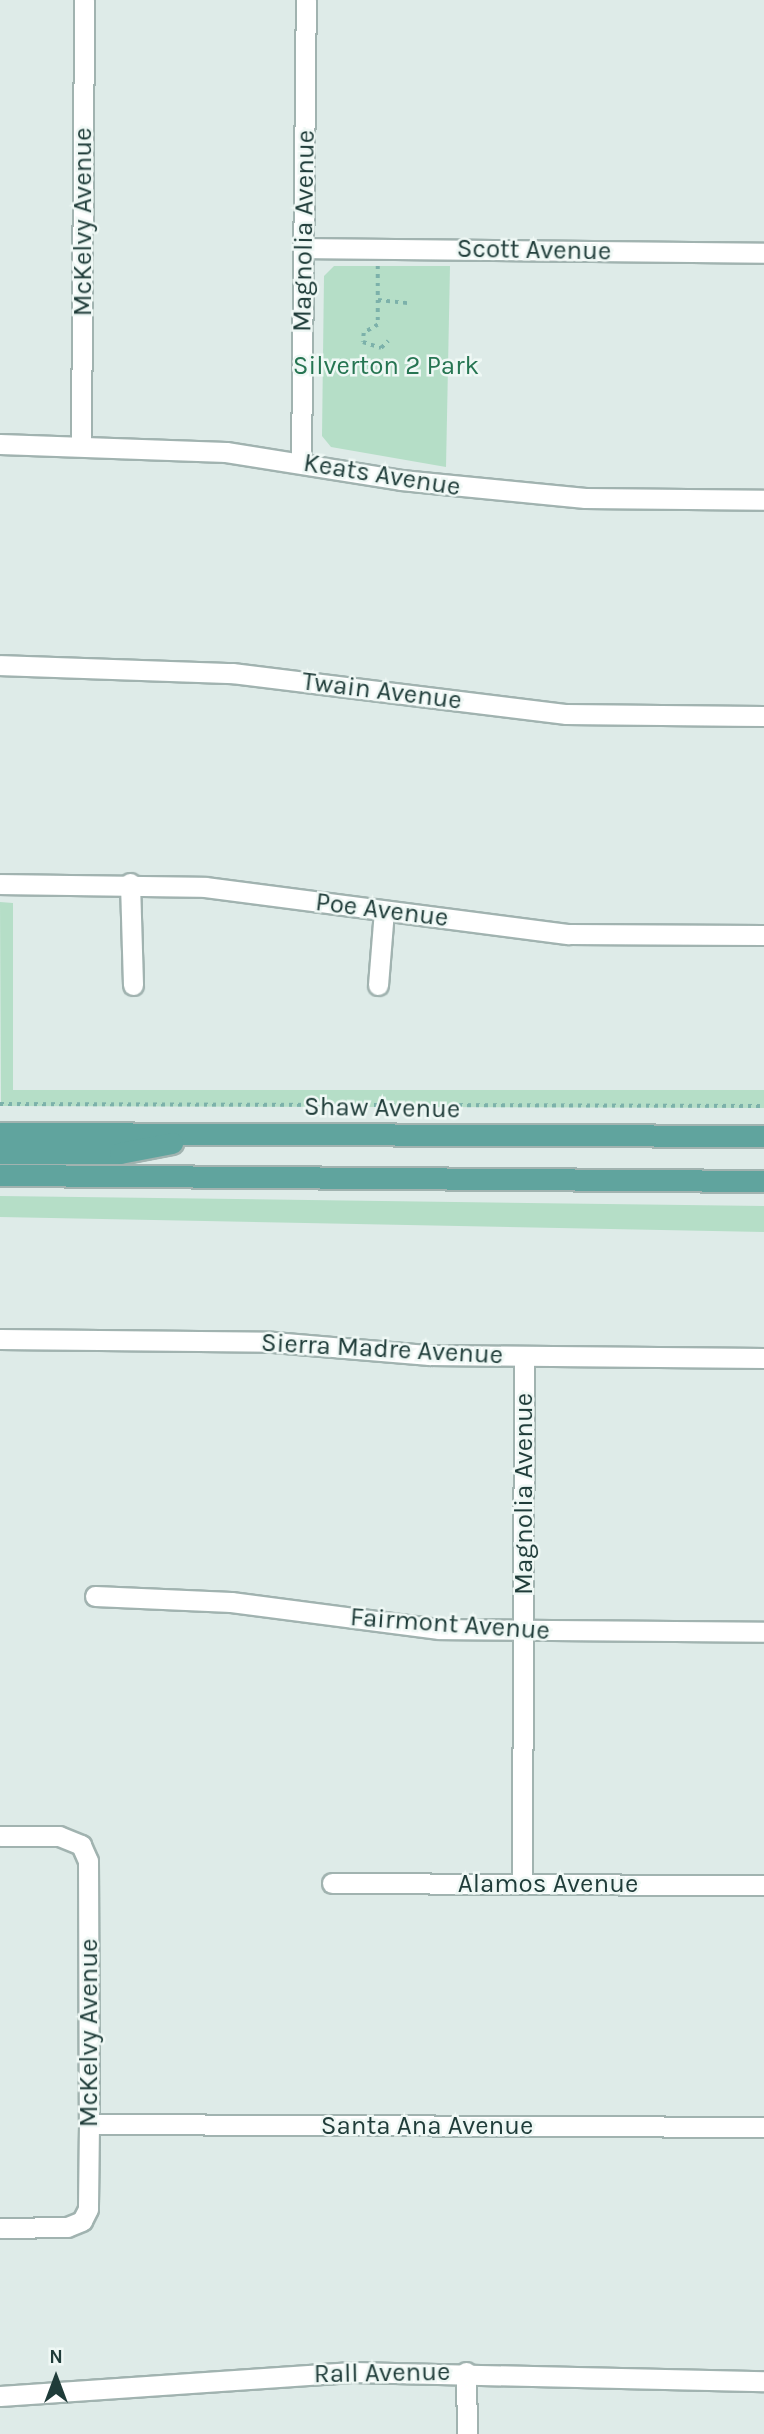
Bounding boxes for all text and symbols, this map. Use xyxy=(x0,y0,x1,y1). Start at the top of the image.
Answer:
street label: McKelvy Avenue xyxy=(67,128,99,316)
street label: Magnolia Avenue xyxy=(287,130,321,332)
street label: Scott Avenue xyxy=(456,233,612,267)
park label: Silverton 2 Park xyxy=(293,350,479,382)
street label: Keats Avenue xyxy=(301,447,463,503)
street label: Twain Avenue xyxy=(300,666,464,716)
street label: Poe Avenue xyxy=(314,886,450,934)
street label: Shaw Avenue xyxy=(304,1091,460,1125)
street label: Sierra Madre Avenue xyxy=(260,1327,504,1371)
street label: Magnolia Avenue xyxy=(508,1393,540,1595)
street label: Fairmont Avenue xyxy=(349,1601,551,1647)
street label: Alamos Avenue xyxy=(458,1868,638,1900)
street label: McKelvy Avenue xyxy=(73,1939,105,2127)
street label: Santa Ana Avenue xyxy=(321,2110,533,2142)
north arrow xyxy=(21,2343,91,2413)
text: N xyxy=(49,2346,63,2368)
street label: Rall Avenue xyxy=(313,2356,451,2390)

